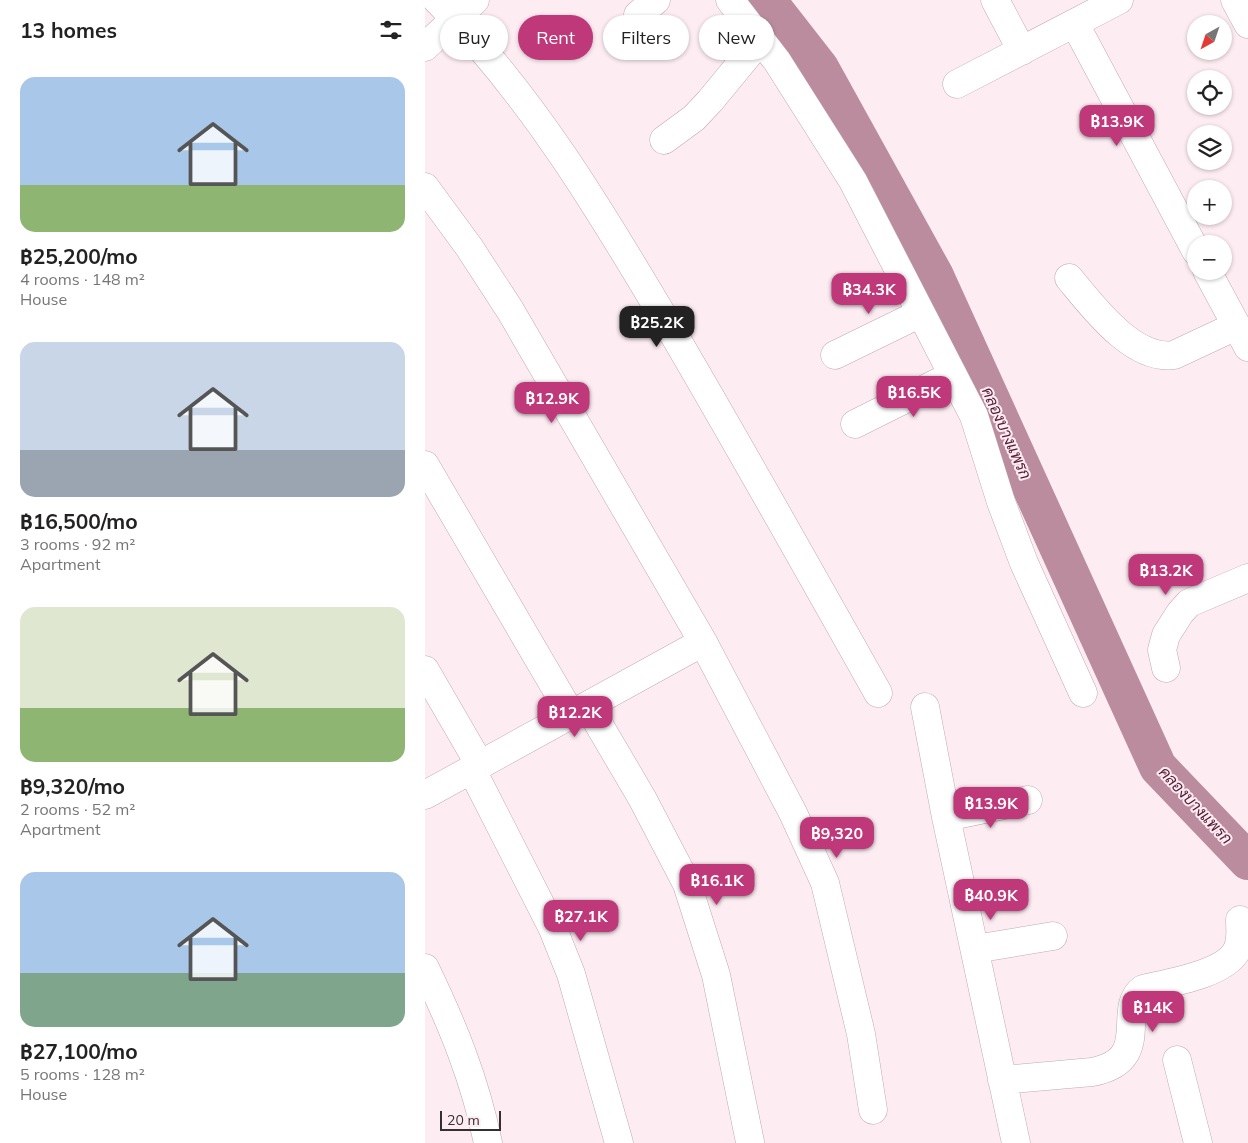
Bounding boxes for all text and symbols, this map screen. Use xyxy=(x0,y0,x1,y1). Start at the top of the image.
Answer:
chip: Buy xyxy=(440,15,508,60)
chip: Rent xyxy=(518,15,593,60)
chip: Filters xyxy=(603,15,689,60)
chip: New xyxy=(699,15,774,60)
north arrow xyxy=(1187,15,1233,60)
map controls xyxy=(1187,15,1232,280)
icon: filters xyxy=(377,16,405,44)
text: 13 homes xyxy=(20,17,117,43)
button: locate xyxy=(1187,70,1232,115)
pin: ฿13.9K xyxy=(1076,104,1158,147)
icon: home xyxy=(168,109,258,199)
text: ฿13.9K xyxy=(1090,111,1144,131)
button: layers xyxy=(1187,125,1232,170)
button: + xyxy=(1187,180,1232,225)
button: − xyxy=(1187,235,1232,280)
text: ฿25,200/mo xyxy=(20,243,138,269)
text: 4 rooms · 148 m² xyxy=(20,269,145,289)
pin: ฿34.3K xyxy=(828,272,910,315)
text: ฿34.3K xyxy=(842,279,896,299)
text: House xyxy=(20,289,67,309)
pin: ฿25.2K xyxy=(616,306,698,348)
text: ฿25.2K xyxy=(630,312,684,332)
icon: home xyxy=(168,374,258,464)
pin: ฿16.5K xyxy=(873,376,955,418)
pin: ฿12.9K xyxy=(511,382,593,424)
text: ฿16.5K xyxy=(887,382,941,402)
water label: คลองบางแพรก xyxy=(978,384,1036,482)
text: ฿12.9K xyxy=(525,388,579,408)
text: ฿16,500/mo xyxy=(20,508,138,534)
text: 3 rooms · 92 m² xyxy=(20,534,135,554)
text: Apartment xyxy=(20,554,101,574)
pin: ฿13.2K xyxy=(1125,554,1207,596)
text: ฿13.2K xyxy=(1139,560,1193,580)
icon: home xyxy=(168,639,258,729)
pin: ฿12.2K xyxy=(534,696,616,738)
text: ฿12.2K xyxy=(548,702,602,722)
water label: คลองบางแพรก xyxy=(1155,762,1237,848)
text: ฿9,320/mo xyxy=(20,773,125,799)
pin: ฿13.9K xyxy=(950,786,1032,829)
text: ฿13.9K xyxy=(964,793,1018,813)
text: 2 rooms · 52 m² xyxy=(20,799,135,819)
pin: ฿9,320 xyxy=(796,816,878,859)
text: Apartment xyxy=(20,819,101,839)
text: ฿9,320 xyxy=(811,823,863,843)
pin: ฿16.1K xyxy=(676,864,758,906)
text: ฿16.1K xyxy=(690,870,744,890)
pin: ฿40.9K xyxy=(950,878,1032,921)
text: ฿40.9K xyxy=(964,885,1018,905)
pin: ฿27.1K xyxy=(540,900,622,942)
icon: home xyxy=(168,904,258,994)
text: ฿27.1K xyxy=(554,906,608,926)
pin: ฿14K xyxy=(1123,990,1183,1033)
text: ฿14K xyxy=(1133,997,1173,1017)
text: ฿27,100/mo xyxy=(20,1038,138,1064)
text: 5 rooms · 128 m² xyxy=(20,1064,145,1084)
text: House xyxy=(20,1084,67,1104)
scale bar xyxy=(440,1108,501,1131)
text: 20 m xyxy=(447,1111,480,1129)

